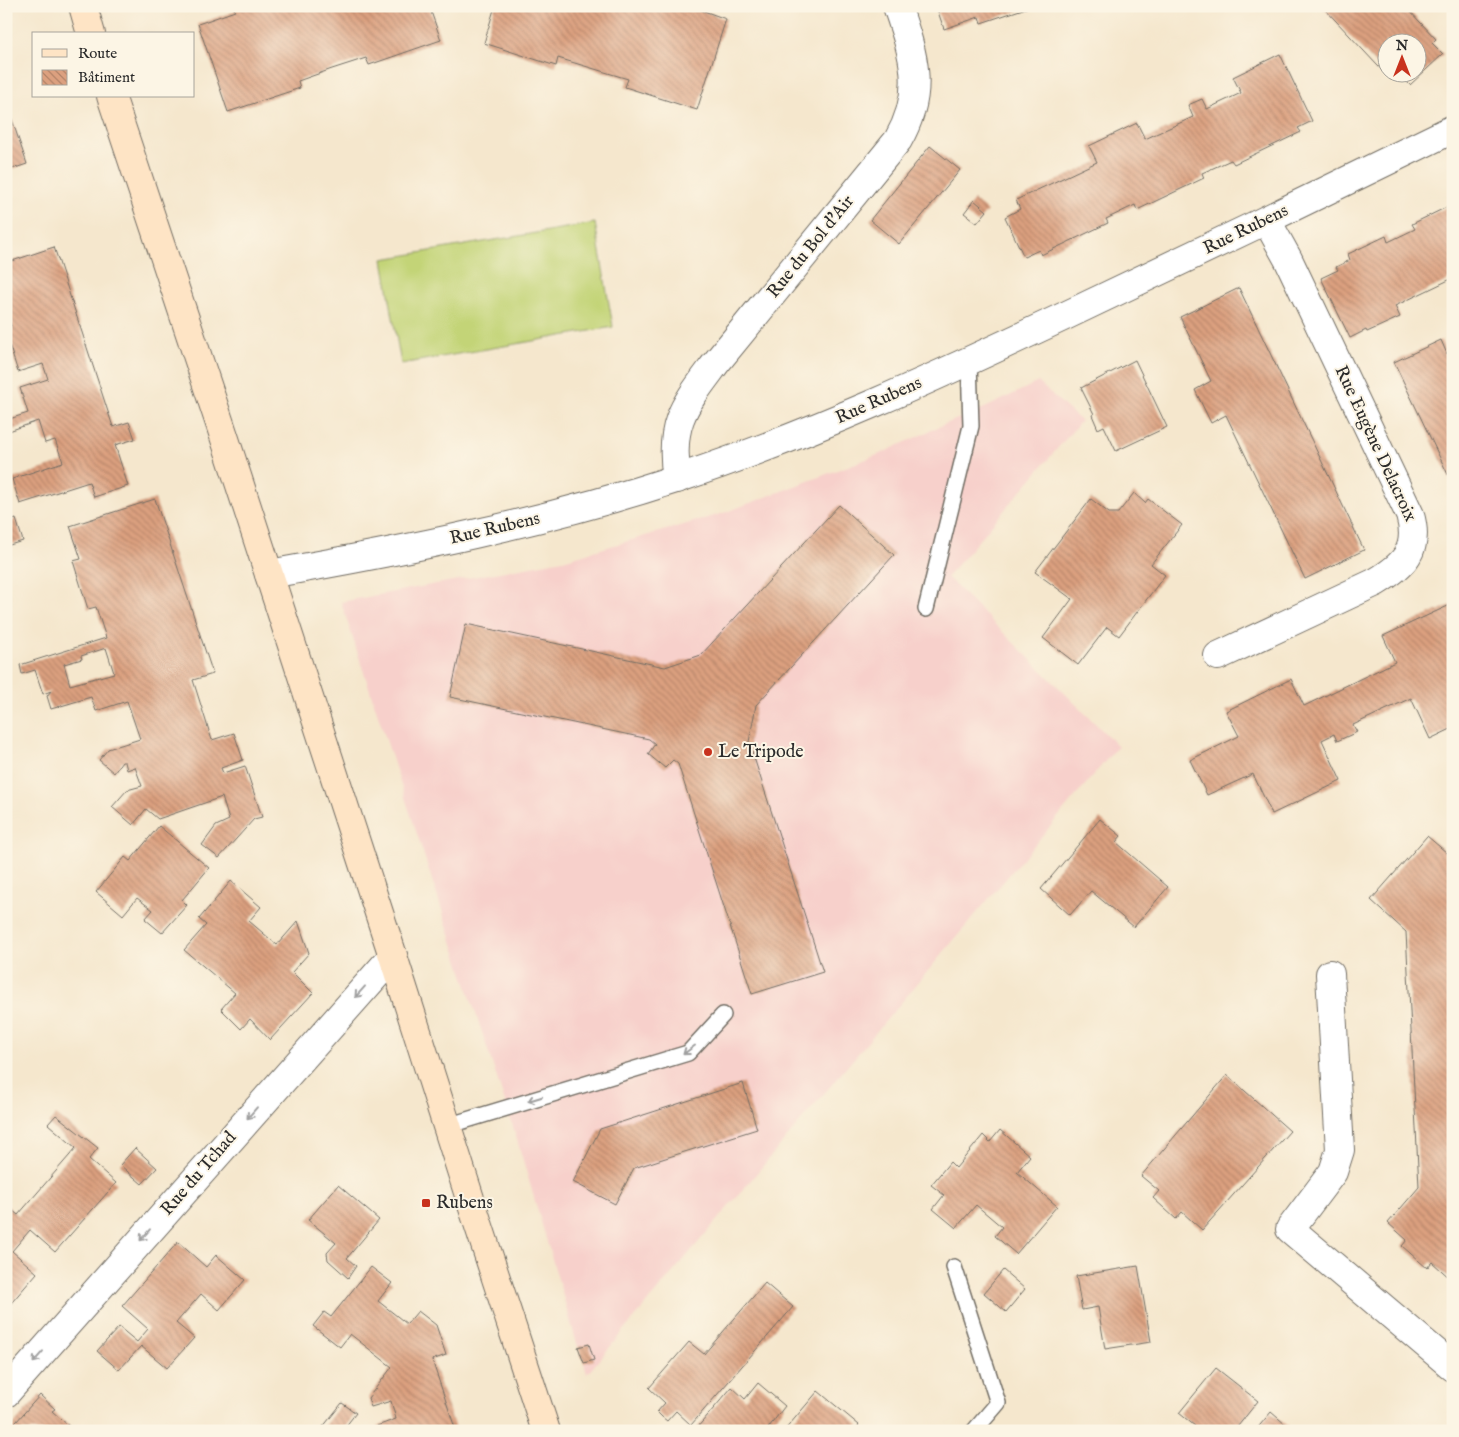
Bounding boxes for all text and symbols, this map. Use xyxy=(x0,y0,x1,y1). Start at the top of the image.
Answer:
legend xyxy=(32,32,195,98)
north arrow xyxy=(1376,32,1426,82)
text: N xyxy=(1395,37,1408,55)
text: Route xyxy=(78,44,117,63)
text: Bâtiment xyxy=(78,68,135,87)
street label: Rue du Bol d'Air xyxy=(762,191,860,303)
street label: Rue Rubens xyxy=(1200,200,1292,260)
street label: Rue Eugène Delacroix xyxy=(1329,362,1421,526)
street label: Rue Rubens xyxy=(832,372,926,430)
street label: Rue Rubens xyxy=(448,507,542,551)
place label: Le Tripode xyxy=(718,741,804,764)
marker: Le Tripode xyxy=(702,746,714,758)
one-way arrow xyxy=(355,985,366,998)
one-way arrow xyxy=(682,1045,696,1055)
one-way arrow xyxy=(527,1095,543,1105)
one-way arrow xyxy=(247,1107,258,1120)
street label: Rue du Tchad xyxy=(156,1127,242,1221)
place label: Rubens xyxy=(436,1192,493,1215)
marker: Rubens xyxy=(420,1197,432,1209)
one-way arrow xyxy=(139,1229,151,1242)
one-way arrow xyxy=(32,1351,43,1364)

